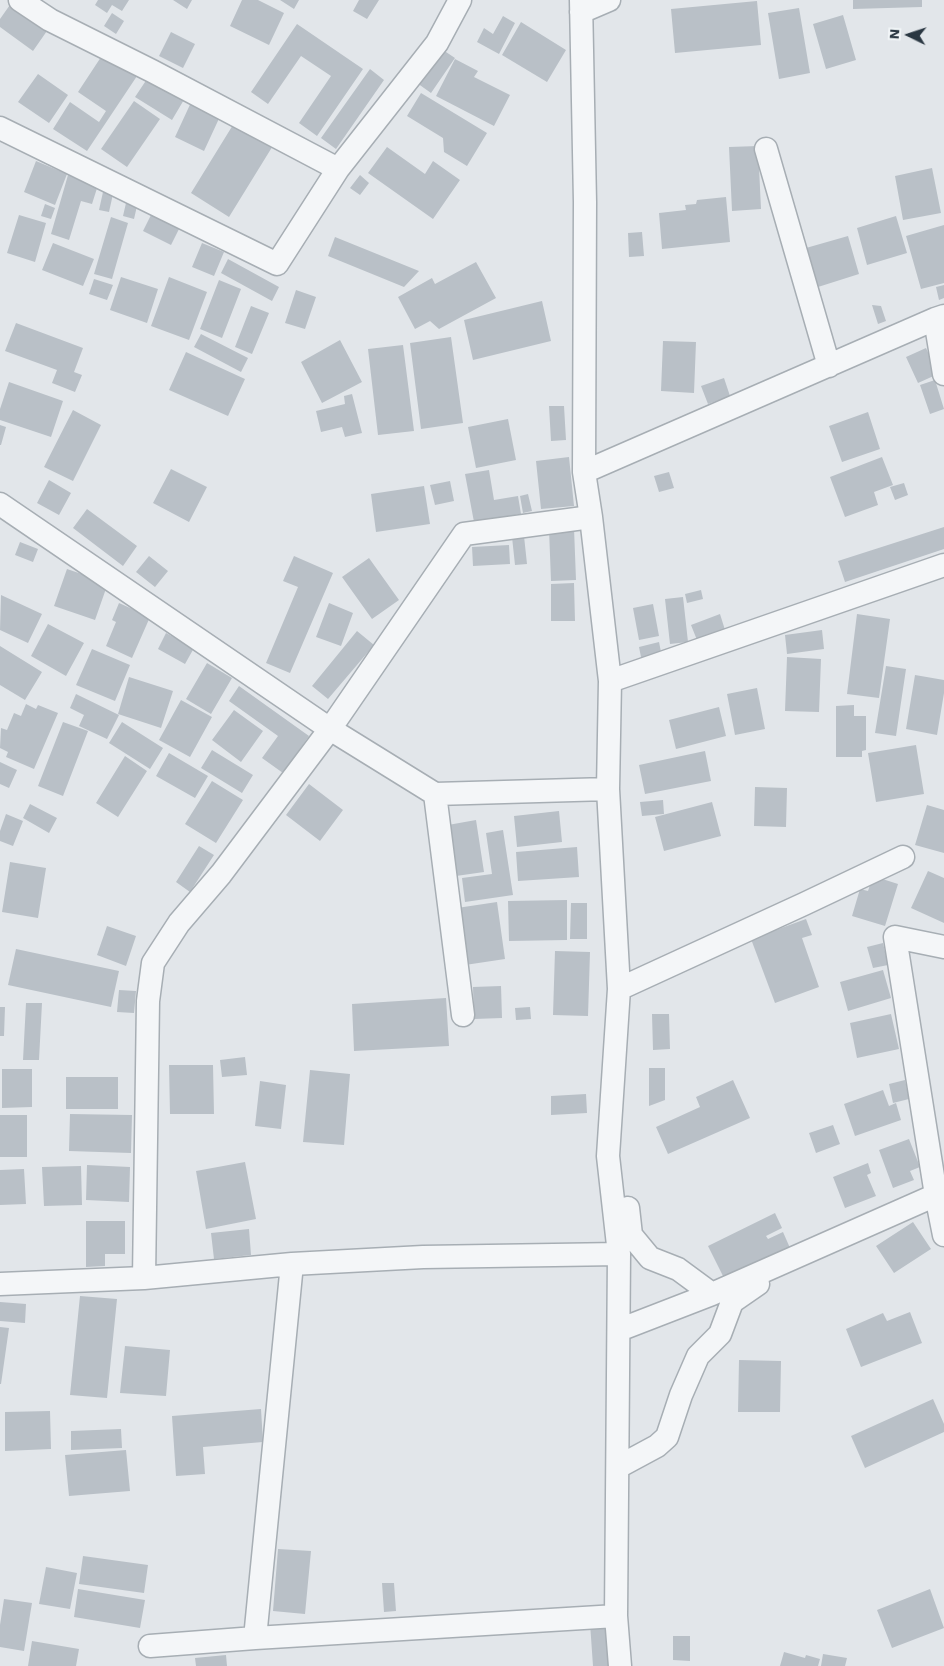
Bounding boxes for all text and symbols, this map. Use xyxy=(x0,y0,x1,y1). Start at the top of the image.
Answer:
north arrow xyxy=(884,10,934,60)
text: N xyxy=(886,28,902,40)

